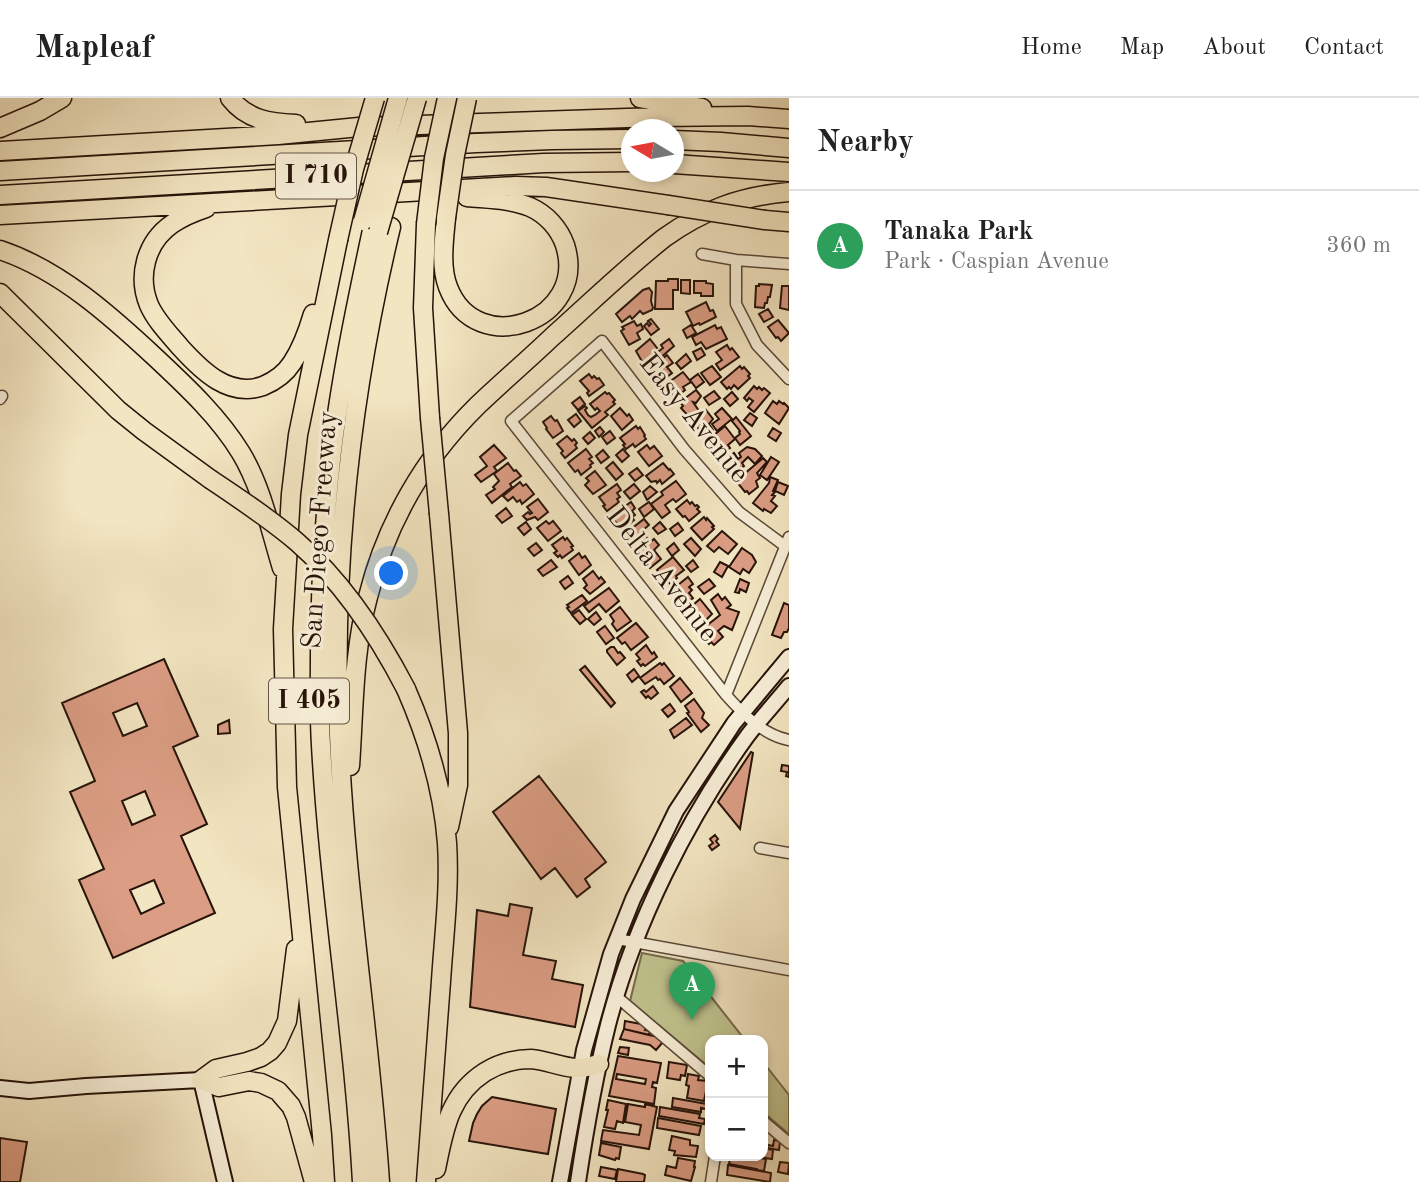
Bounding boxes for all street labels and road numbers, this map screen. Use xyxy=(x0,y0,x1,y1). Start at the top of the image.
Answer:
road number: I 710 xyxy=(276,153,356,198)
street label: Easy Avenue xyxy=(633,349,753,489)
street label: San Diego Freeway xyxy=(299,410,343,650)
street label: Delta Avenue xyxy=(600,502,722,648)
road number: I 405 xyxy=(269,678,349,723)

